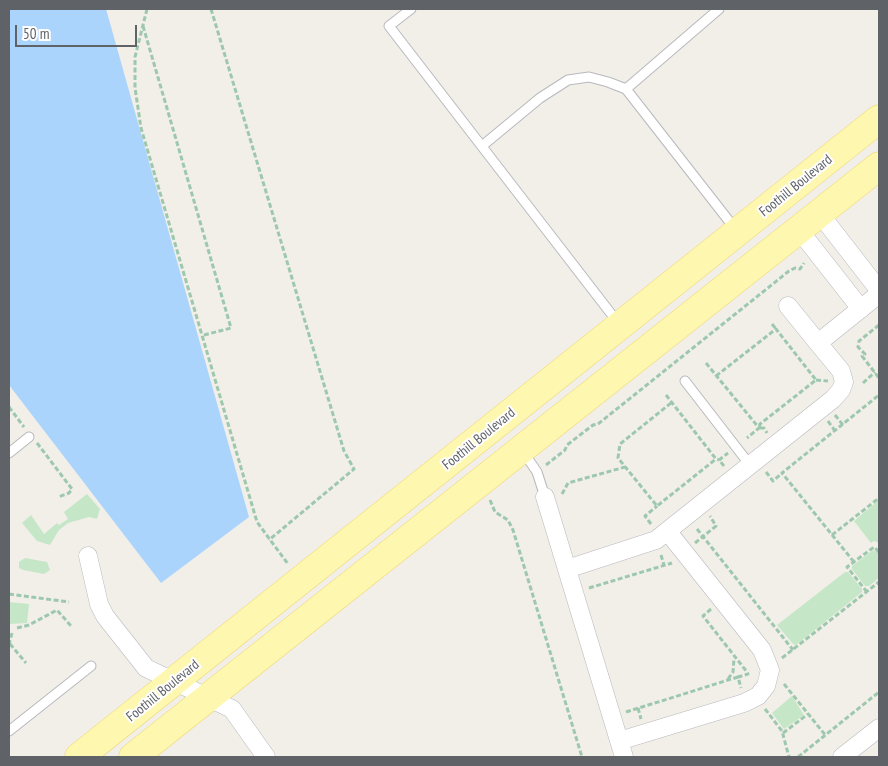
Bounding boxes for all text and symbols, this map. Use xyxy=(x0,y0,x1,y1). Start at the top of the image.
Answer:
scale bar xyxy=(18,15,140,47)
text: 50 m xyxy=(23,24,49,43)
street label: Foothill Boulevard xyxy=(756,152,836,220)
street label: Foothill Boulevard xyxy=(439,405,519,473)
street label: Foothill Boulevard xyxy=(123,657,203,725)

